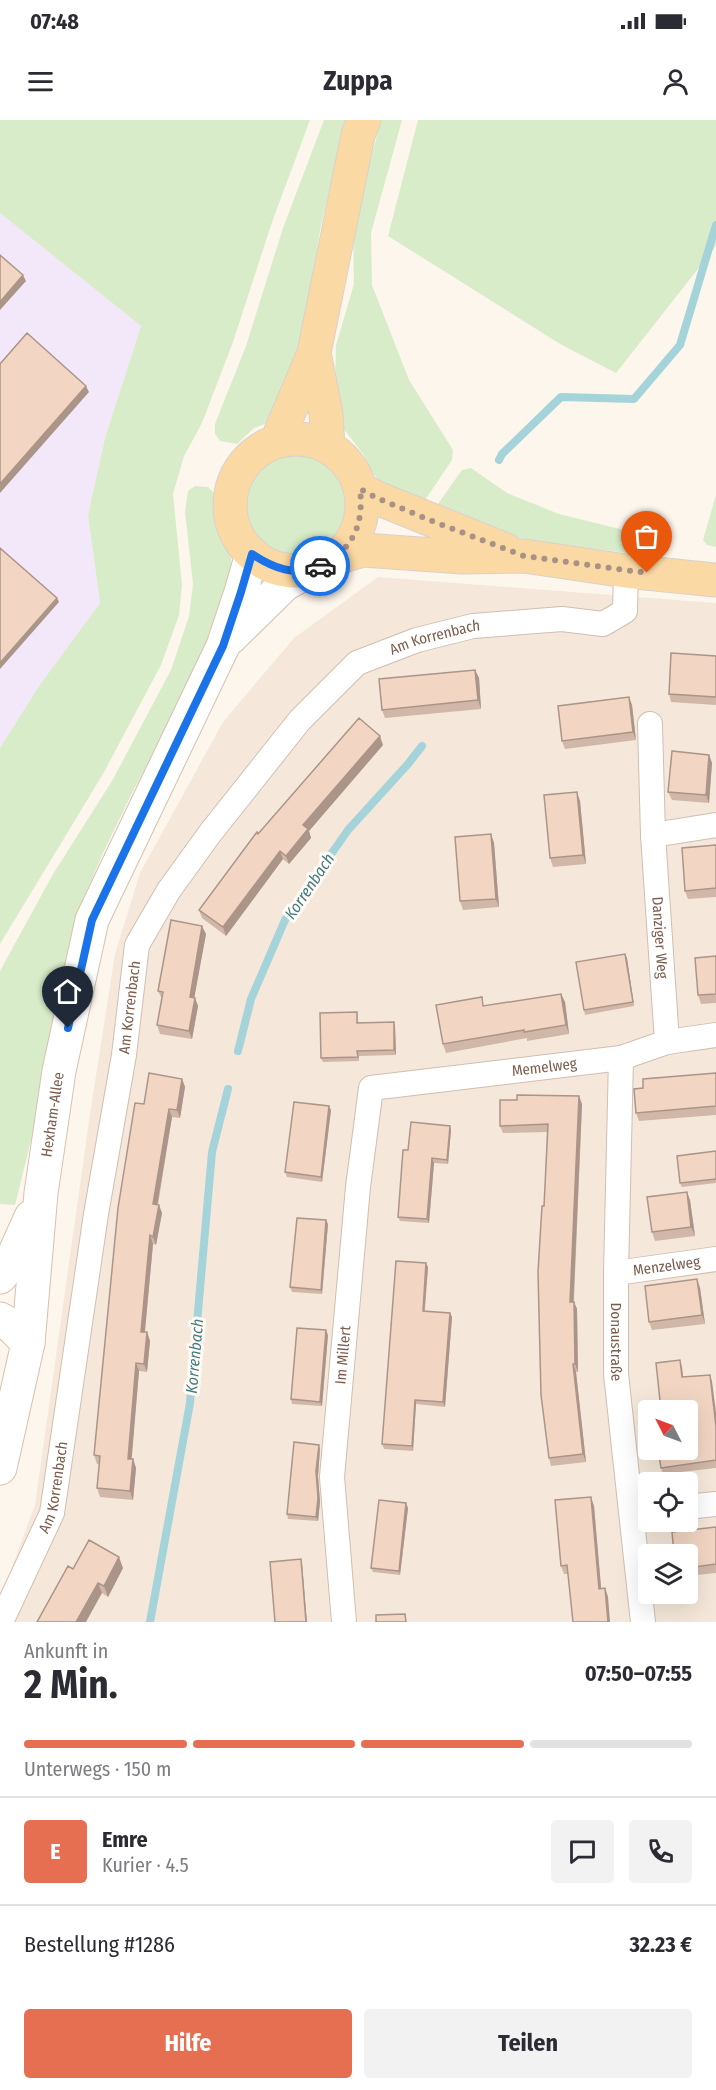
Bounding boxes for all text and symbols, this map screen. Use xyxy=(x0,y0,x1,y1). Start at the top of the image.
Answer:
text: 07:48 xyxy=(30,8,79,35)
icon: menu xyxy=(24,65,57,98)
text: Zuppa xyxy=(323,65,393,97)
icon: person xyxy=(659,65,692,98)
pin xyxy=(621,511,672,573)
icon: bag xyxy=(630,520,663,553)
courier xyxy=(290,536,350,596)
icon: car xyxy=(304,550,337,583)
street label: Am Korrenbach xyxy=(387,616,481,659)
water label: Korrenbach xyxy=(281,850,338,923)
street label: Danziger Weg xyxy=(648,896,672,979)
street label: Am Korrenbach xyxy=(115,960,144,1055)
pin xyxy=(42,966,93,1028)
icon: home xyxy=(51,975,84,1008)
street label: Memelweg xyxy=(511,1054,578,1080)
street label: Hexham-Allee xyxy=(37,1071,68,1158)
street label: Menzelweg xyxy=(632,1252,701,1280)
street label: Donaustraße xyxy=(607,1303,626,1382)
water label: Korrenbach xyxy=(182,1318,207,1394)
street label: Im Millert xyxy=(331,1325,355,1385)
north arrow xyxy=(638,1400,698,1460)
map controls xyxy=(638,1400,698,1604)
street label: Am Korrenbach xyxy=(35,1440,71,1536)
button: locate xyxy=(638,1472,698,1532)
button: layers xyxy=(638,1544,698,1604)
text: Ankunft in xyxy=(24,1639,108,1663)
text: 07:50–07:55 xyxy=(585,1660,692,1687)
text: 2 Min. xyxy=(24,1662,118,1708)
text: Unterwegs · 150 m xyxy=(24,1757,171,1781)
button: chat xyxy=(551,1820,614,1883)
button: phone xyxy=(629,1820,692,1883)
text: Emre xyxy=(102,1826,148,1853)
text: E xyxy=(50,1838,61,1865)
text: Kurier · 4.5 xyxy=(102,1853,189,1877)
text: Bestellung #1286 xyxy=(24,1931,175,1958)
text: 32.23 € xyxy=(630,1931,692,1958)
button: Hilfe xyxy=(24,2009,352,2078)
button: Teilen xyxy=(364,2009,692,2078)

